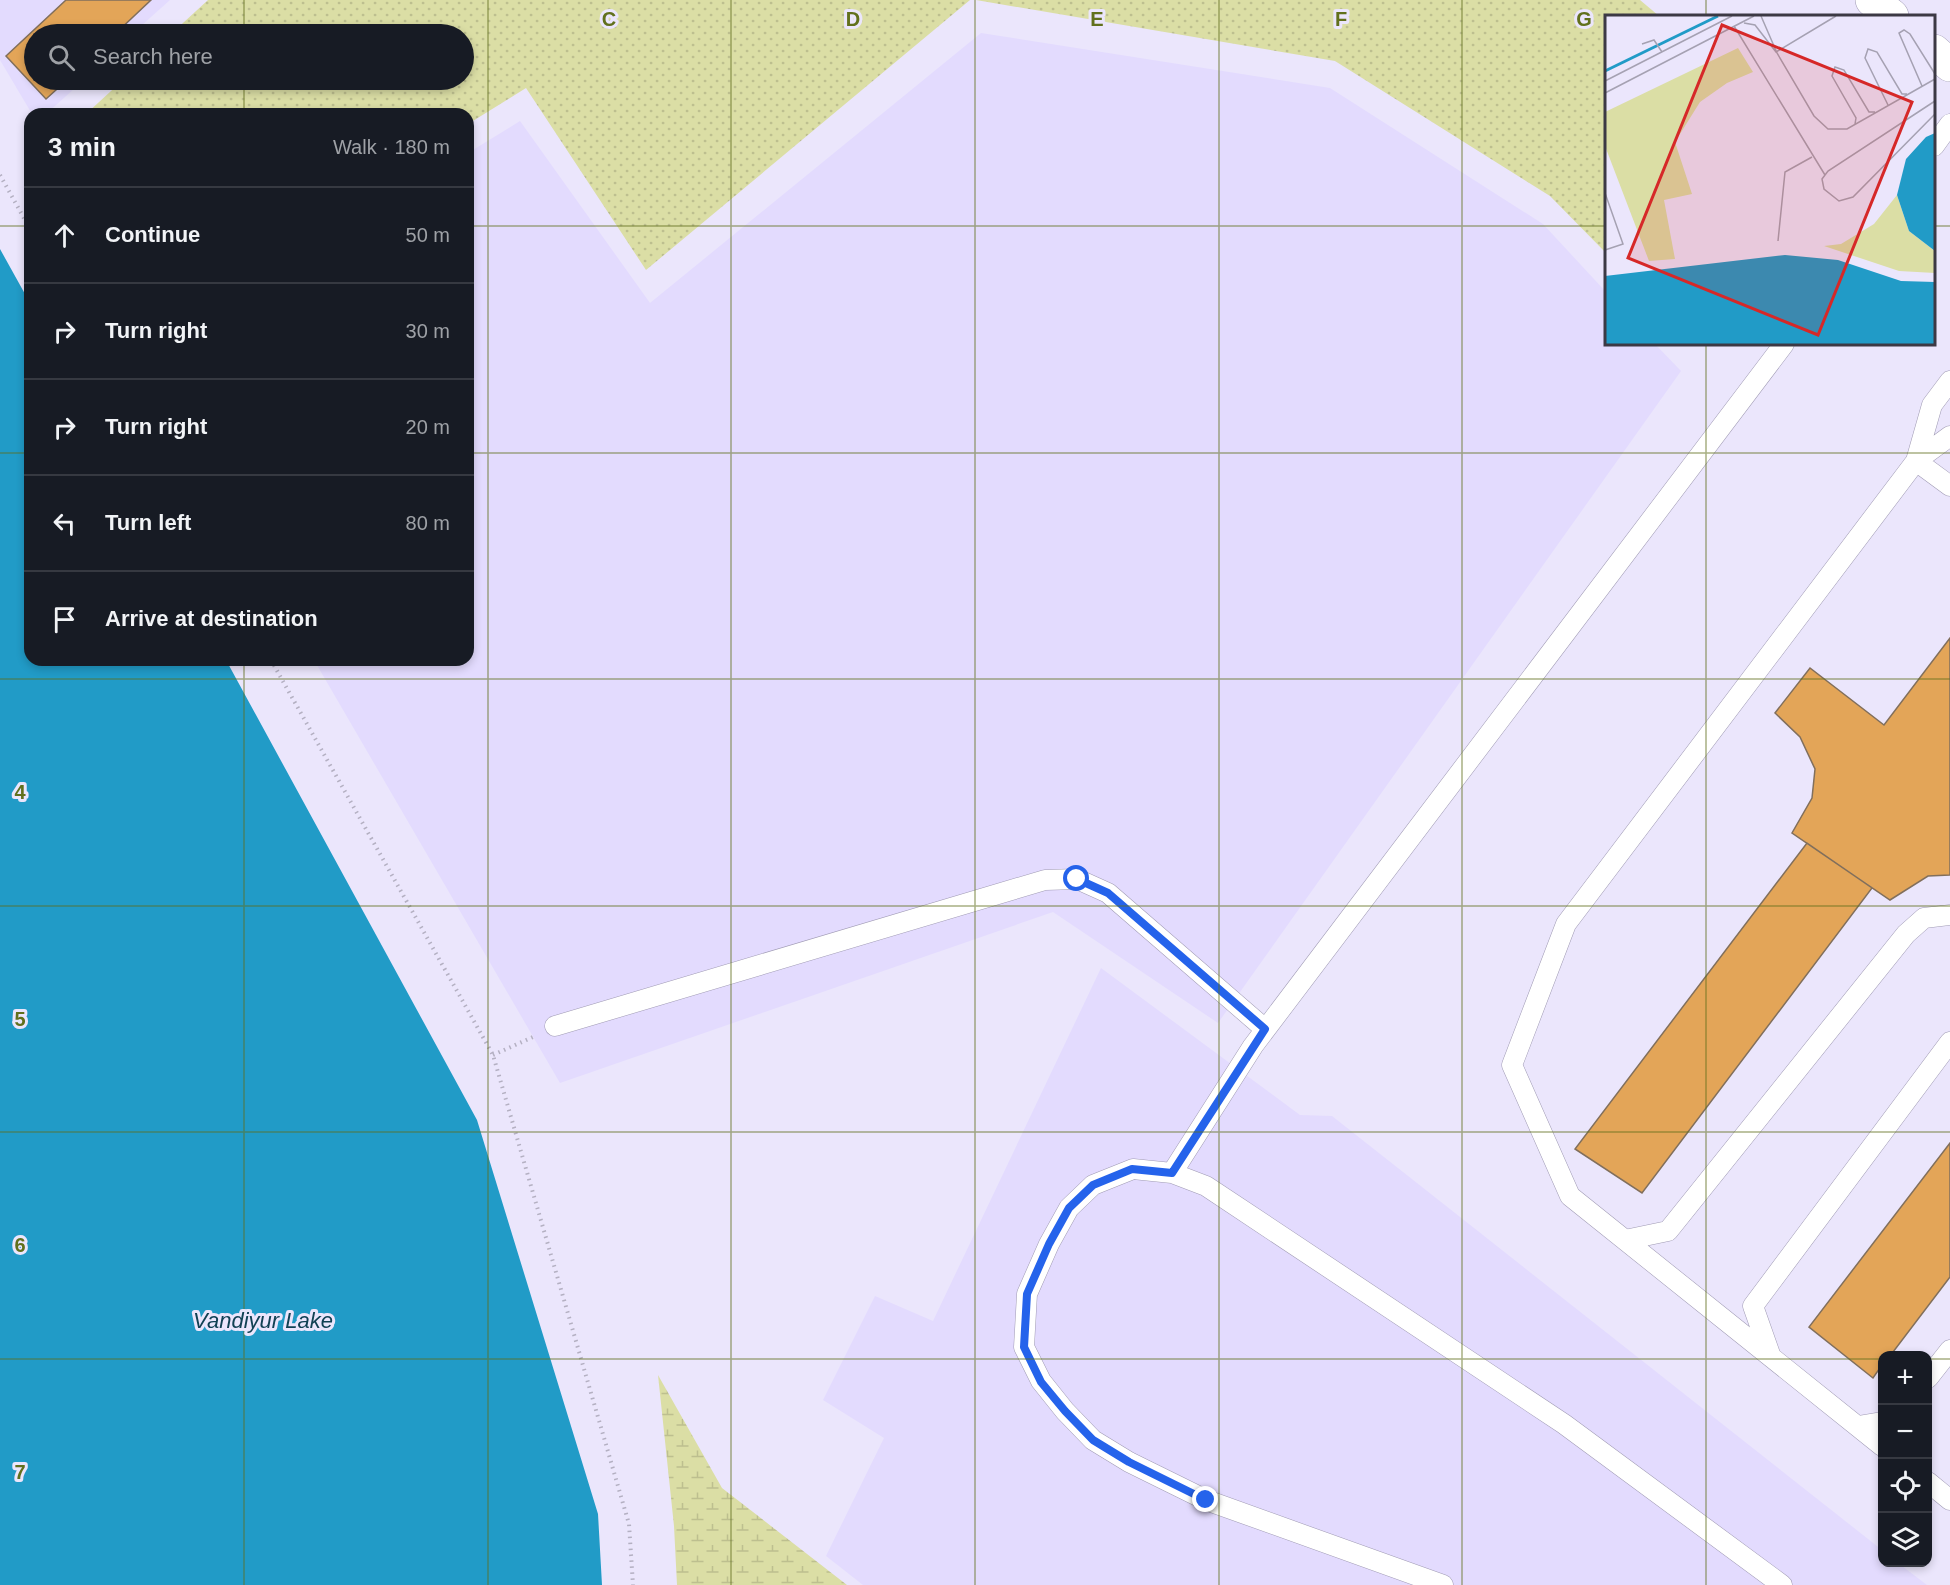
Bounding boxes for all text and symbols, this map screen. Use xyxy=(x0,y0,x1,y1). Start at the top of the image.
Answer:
text: C xyxy=(602,8,616,30)
text: D xyxy=(846,8,860,30)
text: E xyxy=(1090,8,1104,30)
text: F xyxy=(1335,8,1347,30)
text: G xyxy=(1576,8,1592,30)
inset map xyxy=(1605,15,1935,345)
search box xyxy=(24,24,474,90)
icon: search xyxy=(45,41,78,74)
text: Search here xyxy=(93,44,213,69)
text: 3 min xyxy=(48,132,116,162)
text: Walk · 180 m xyxy=(333,136,450,158)
icon: ahead xyxy=(48,219,81,252)
text: Continue xyxy=(105,222,200,247)
text: 50 m xyxy=(406,224,450,246)
icon: right xyxy=(48,315,81,348)
text: Turn right xyxy=(105,318,207,343)
text: 30 m xyxy=(406,320,450,342)
icon: right xyxy=(48,411,81,444)
text: Turn right xyxy=(105,414,207,439)
text: 20 m xyxy=(406,416,450,438)
icon: left xyxy=(48,507,81,540)
text: Turn left xyxy=(105,510,191,535)
text: 80 m xyxy=(406,512,450,534)
icon: arrive xyxy=(48,603,81,636)
text: Arrive at destination xyxy=(105,606,318,631)
text: 4 xyxy=(14,781,26,803)
route start xyxy=(1063,865,1089,891)
text: 5 xyxy=(14,1008,26,1030)
text: 6 xyxy=(14,1234,26,1256)
water label: Vandiyur Lake xyxy=(193,1308,333,1333)
map controls xyxy=(1878,1351,1932,1567)
button: + xyxy=(1878,1351,1932,1405)
button: − xyxy=(1878,1405,1932,1459)
button: locate xyxy=(1878,1459,1932,1513)
text: 7 xyxy=(14,1461,26,1483)
route end xyxy=(1192,1486,1218,1512)
button: layers xyxy=(1878,1513,1932,1567)

